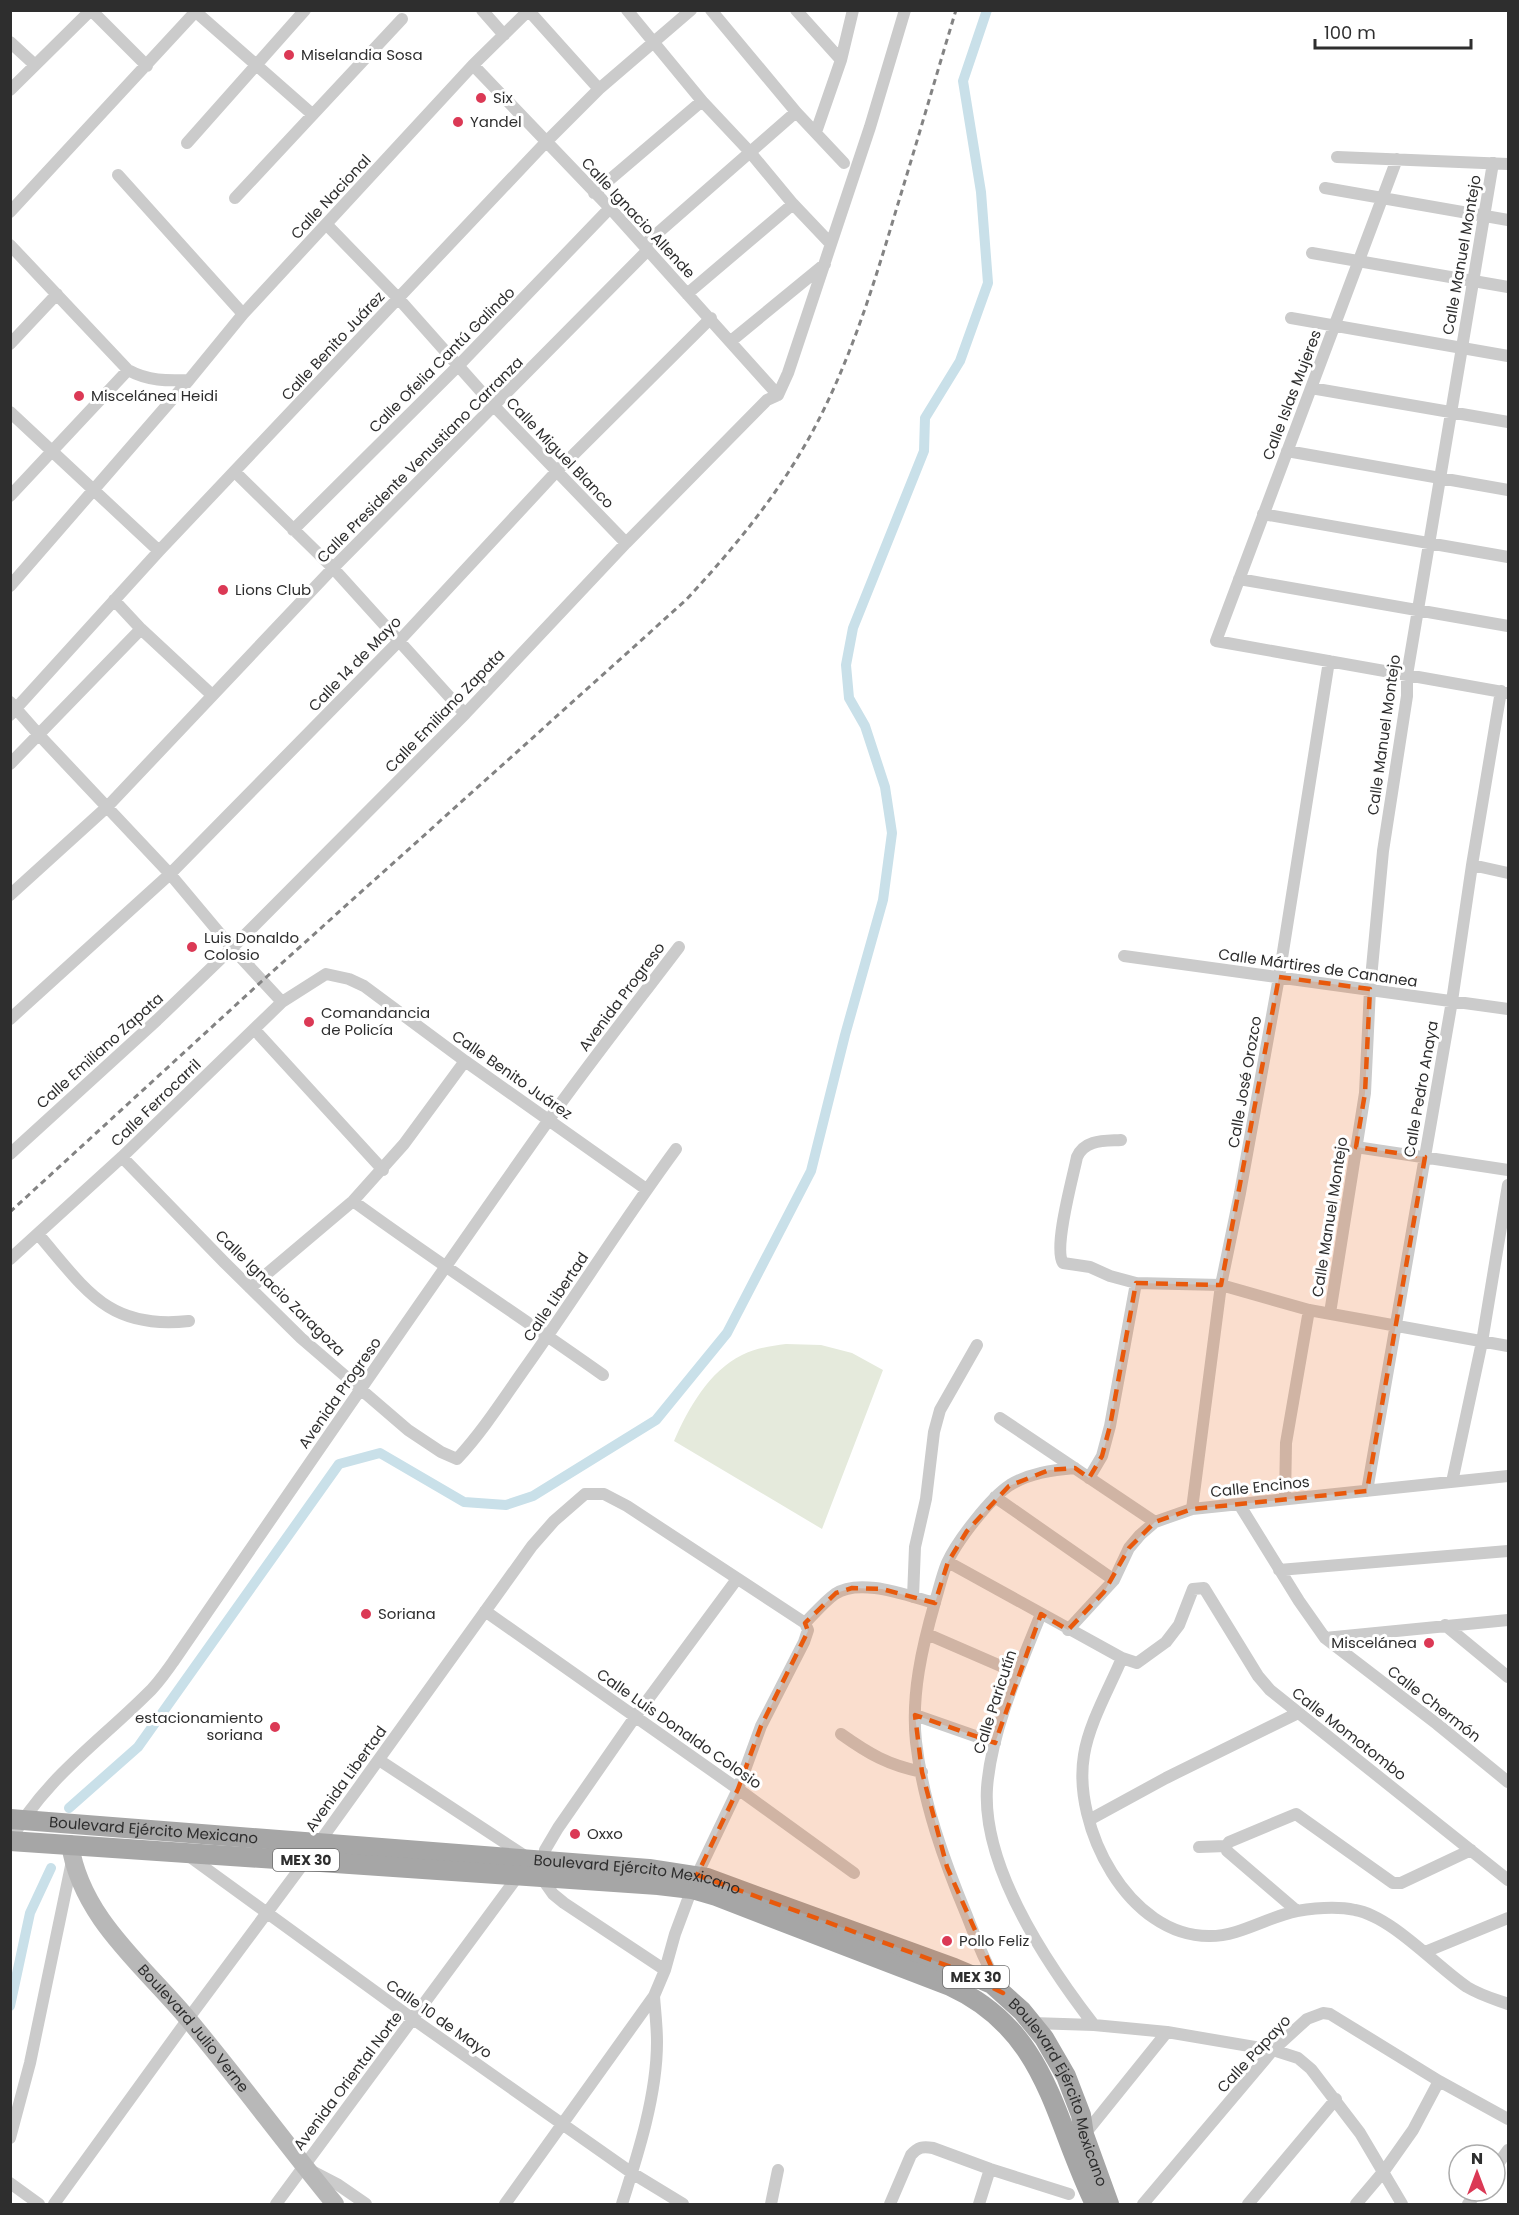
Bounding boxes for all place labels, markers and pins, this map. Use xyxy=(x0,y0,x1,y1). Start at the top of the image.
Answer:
place label: Miselandia Sosa xyxy=(301,44,423,65)
marker: Miselandia Sosa xyxy=(282,48,296,62)
place label: Six xyxy=(493,87,513,108)
marker: Six xyxy=(474,91,488,105)
place label: Yandel xyxy=(470,111,522,132)
marker: Yandel xyxy=(451,115,465,129)
place label: Miscelánea Heidi xyxy=(91,385,218,406)
marker: Miscelánea Heidi xyxy=(72,389,86,403)
place label: Lions Club xyxy=(235,579,311,600)
marker: Lions Club xyxy=(216,583,230,597)
place label: Luis Donaldo Colosio xyxy=(204,927,299,965)
marker: Luis Donaldo Colosio xyxy=(185,940,199,954)
place label: Comandancia de Policía xyxy=(321,1002,430,1040)
marker: Comandancia de Policía xyxy=(302,1015,316,1029)
place label: Soriana xyxy=(378,1603,436,1624)
marker: Soriana xyxy=(359,1607,373,1621)
place label: Miscelánea xyxy=(1331,1632,1417,1653)
marker: Miscelánea xyxy=(1422,1636,1436,1650)
place label: estacionamiento soriana xyxy=(135,1707,263,1745)
marker: estacionamiento soriana xyxy=(268,1720,282,1734)
place label: Oxxo xyxy=(587,1823,623,1844)
marker: Oxxo xyxy=(568,1827,582,1841)
place label: Pollo Feliz xyxy=(959,1930,1030,1951)
marker: Pollo Feliz xyxy=(940,1934,954,1948)

